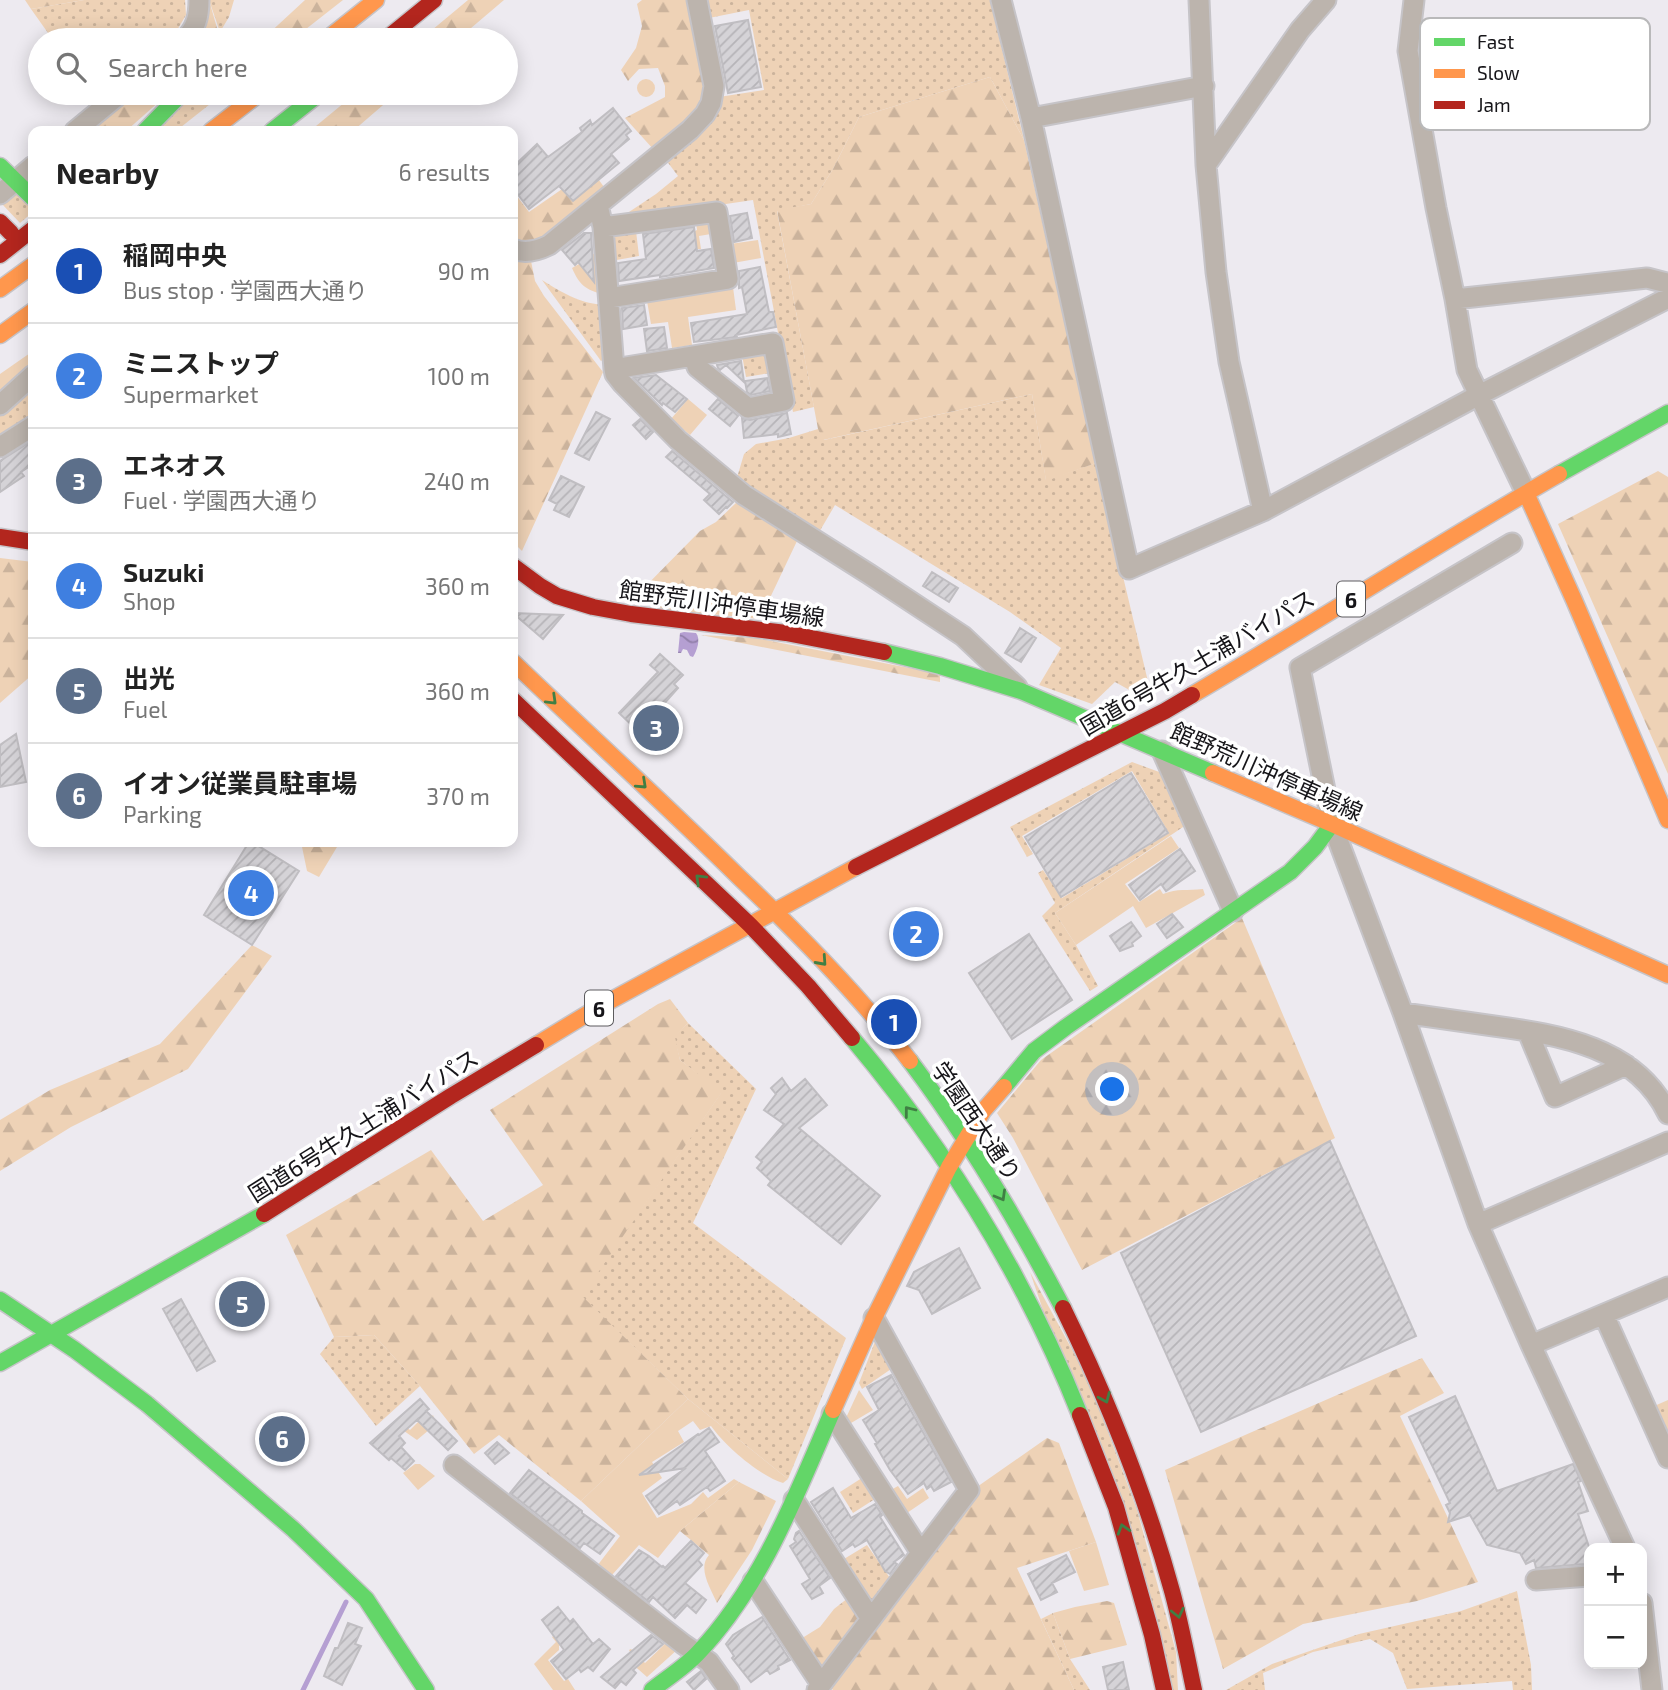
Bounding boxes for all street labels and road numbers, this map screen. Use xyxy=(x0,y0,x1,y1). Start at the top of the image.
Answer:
street label: 館野荒川沖停車場線 xyxy=(618,575,826,631)
road number: 6 xyxy=(1337,582,1365,616)
street label: 国道6号牛久土浦バイパス xyxy=(1075,583,1319,741)
street label: 館野荒川沖停車場線 xyxy=(1167,716,1367,826)
road number: 6 xyxy=(585,990,613,1026)
street label: 国道6号牛久土浦バイパス xyxy=(243,1043,483,1207)
street label: 学園西大通り xyxy=(927,1056,1027,1186)

